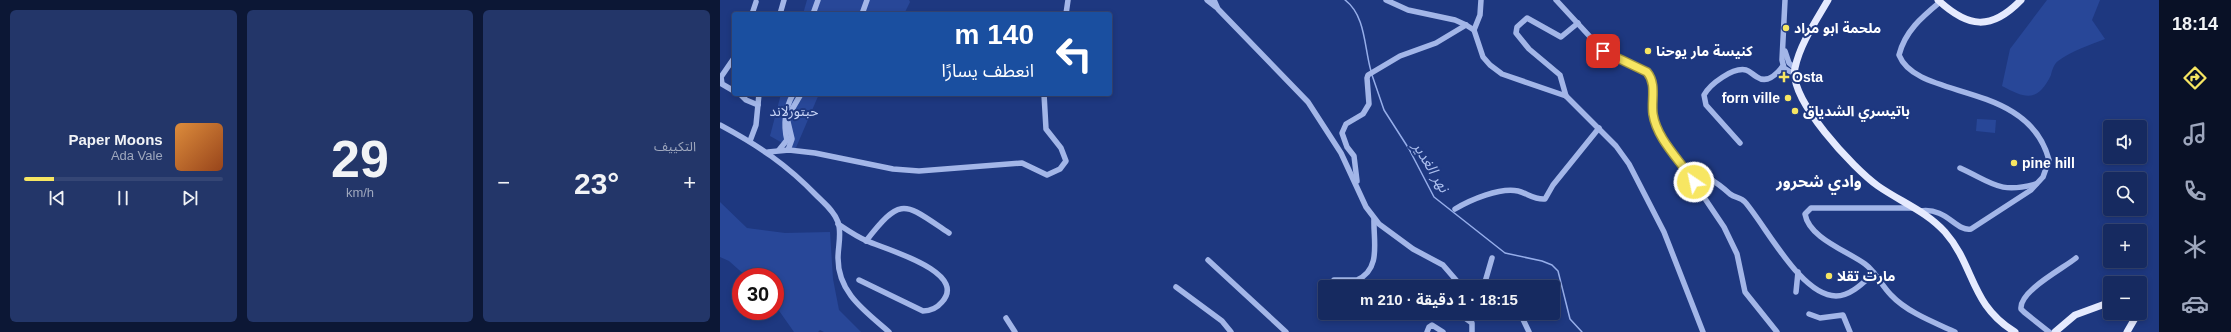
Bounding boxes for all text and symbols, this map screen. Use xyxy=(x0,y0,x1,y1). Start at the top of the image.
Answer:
text: 18:14 xyxy=(2172,14,2218,34)
text: 140 m xyxy=(955,19,1034,50)
place label: ملحمة ابو مراد xyxy=(1794,20,1881,37)
marker: ملحمة ابو مراد xyxy=(1781,23,1791,33)
icon: left xyxy=(1048,28,1100,80)
pin xyxy=(1586,34,1620,68)
icon: arrive xyxy=(1592,40,1614,62)
place label: كنيسة مار يوحنا xyxy=(1656,43,1753,60)
marker: كنيسة مار يوحنا xyxy=(1643,46,1653,56)
text: انعطف يسارًا xyxy=(942,61,1034,81)
icon: directions xyxy=(2181,64,2209,92)
place label: Osta xyxy=(1792,69,1823,85)
marker: Osta xyxy=(1779,72,1789,82)
place label: forn ville xyxy=(1722,90,1780,106)
marker: forn ville xyxy=(1783,93,1793,103)
park label: حبتورلاند xyxy=(769,103,819,120)
place label: باتيسري الشدياق xyxy=(1803,103,1910,122)
marker: باتيسري الشدياق xyxy=(1790,106,1800,116)
map controls xyxy=(2103,120,2147,320)
button: sound xyxy=(2103,120,2147,164)
icon: music xyxy=(2181,120,2209,148)
text: 29 xyxy=(331,130,389,188)
text: Paper Moons xyxy=(68,131,163,148)
water label: نهر الغدير xyxy=(1408,138,1454,197)
text: التكييف xyxy=(654,139,696,154)
text: Ada Vale xyxy=(111,148,163,163)
place label: pine hill xyxy=(2022,155,2075,171)
marker: pine hill xyxy=(2009,158,2019,168)
position arrow xyxy=(1673,161,1715,203)
text: 23° xyxy=(574,167,619,200)
text: − xyxy=(497,170,510,195)
text: + xyxy=(683,170,696,195)
button: search xyxy=(2103,172,2147,216)
district label: وادي شحرور xyxy=(1775,173,1862,195)
icon: phone xyxy=(2181,177,2209,205)
text: km/h xyxy=(346,185,374,200)
icon: previous xyxy=(46,187,68,209)
icon: pause xyxy=(112,187,134,209)
icon: next xyxy=(179,187,201,209)
button: + xyxy=(2103,224,2147,268)
icon: climate xyxy=(2181,233,2209,261)
speed limit sign: 30 xyxy=(732,268,784,320)
place label: مارت تقلا xyxy=(1837,268,1896,285)
marker: مارت تقلا xyxy=(1824,271,1834,281)
button: − xyxy=(2103,276,2147,320)
icon: car xyxy=(2181,290,2209,318)
text: 18:15 · 1 دقيقة · 210 m xyxy=(1360,291,1518,308)

